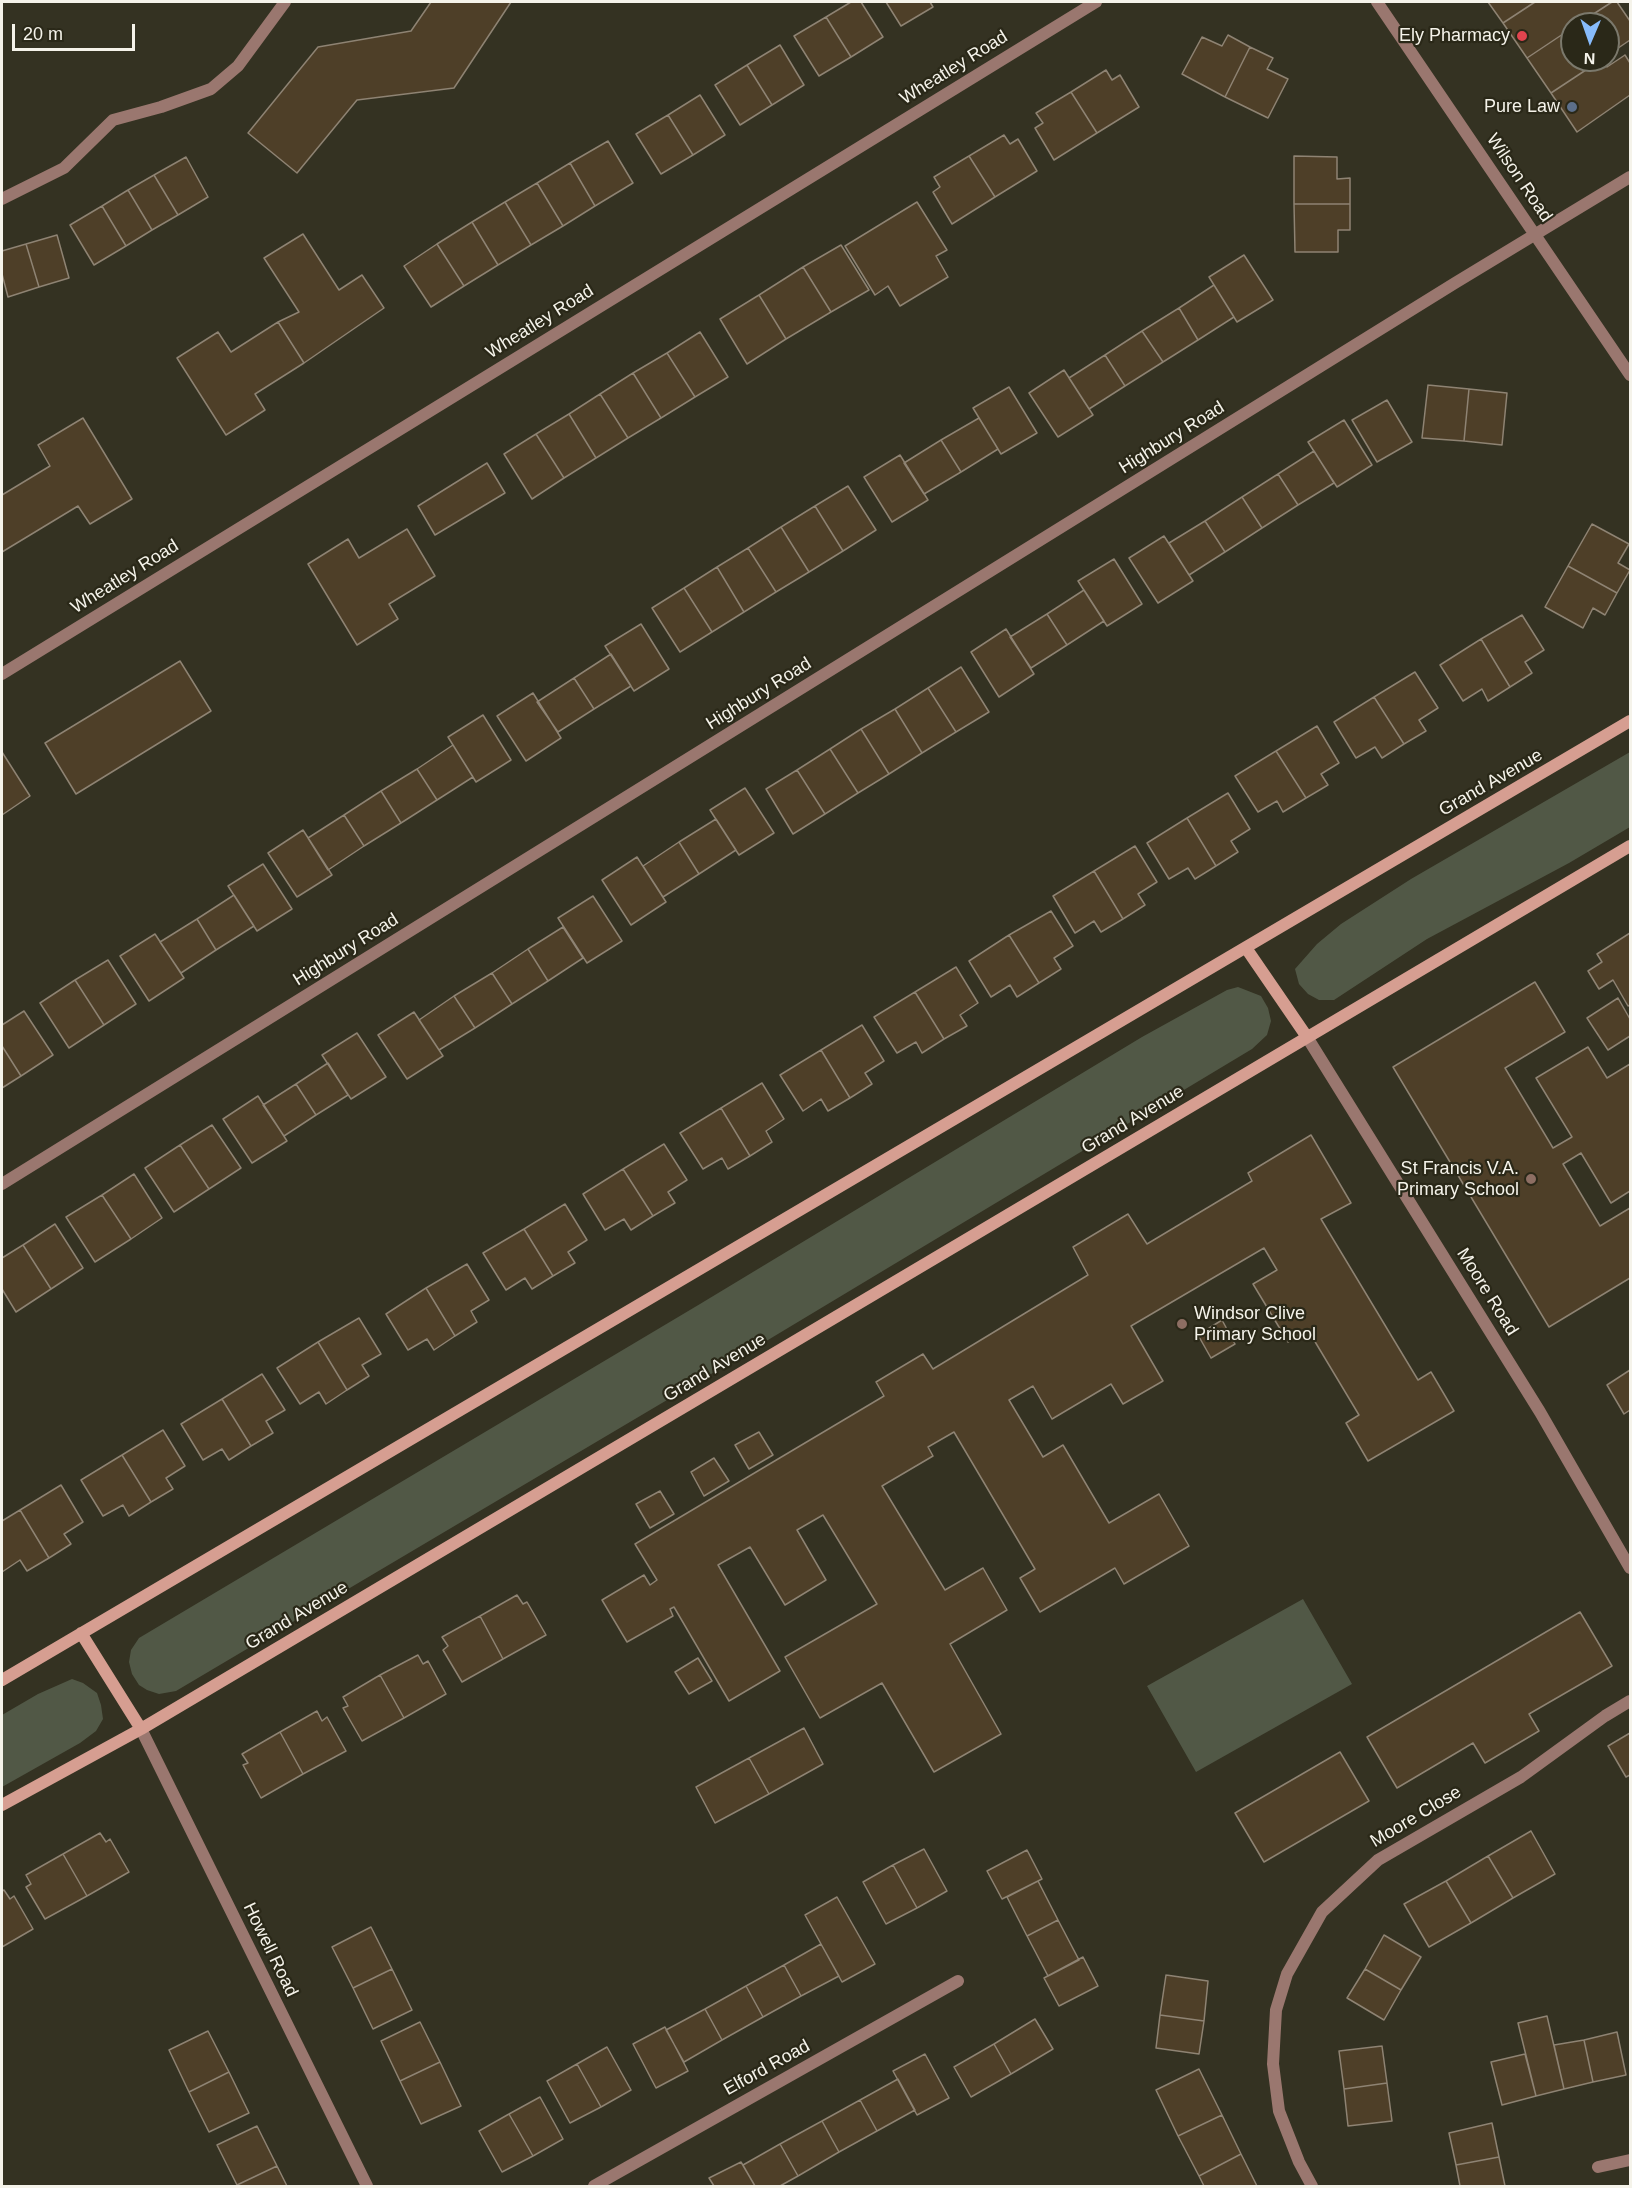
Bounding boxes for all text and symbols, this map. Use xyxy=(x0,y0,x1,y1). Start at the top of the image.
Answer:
scale bar xyxy=(15,12,138,50)
north arrow xyxy=(1560,12,1620,72)
text: 20 m xyxy=(23,24,63,44)
place label: Ely Pharmacy xyxy=(1399,25,1510,47)
street label: Wheatley Road xyxy=(896,26,1012,110)
marker: Ely Pharmacy xyxy=(1515,29,1529,43)
text: N xyxy=(1583,50,1595,67)
place label: Pure Law xyxy=(1484,96,1560,118)
marker: Pure Law xyxy=(1565,100,1579,114)
street label: Wilson Road xyxy=(1482,130,1556,226)
street label: Wheatley Road xyxy=(482,280,598,364)
street label: Highbury Road xyxy=(1115,397,1229,479)
street label: Wheatley Road xyxy=(67,535,183,619)
street label: Highbury Road xyxy=(702,653,816,735)
street label: Grand Avenue xyxy=(1435,745,1547,821)
street label: Highbury Road xyxy=(289,909,403,991)
street label: Grand Avenue xyxy=(1078,1081,1188,1159)
place label: St Francis V.A. Primary School xyxy=(1397,1158,1519,1200)
marker: St Francis V.A. Primary School xyxy=(1524,1172,1538,1186)
street label: Moore Road xyxy=(1452,1244,1522,1340)
place label: Windsor Clive Primary School xyxy=(1194,1303,1316,1346)
marker: Windsor Clive Primary School xyxy=(1175,1317,1189,1331)
street label: Grand Avenue xyxy=(660,1329,770,1407)
street label: Grand Avenue xyxy=(242,1577,352,1655)
street label: Moore Close xyxy=(1367,1781,1465,1853)
street label: Howell Road xyxy=(238,1899,302,2001)
street label: Elford Road xyxy=(720,2036,814,2100)

